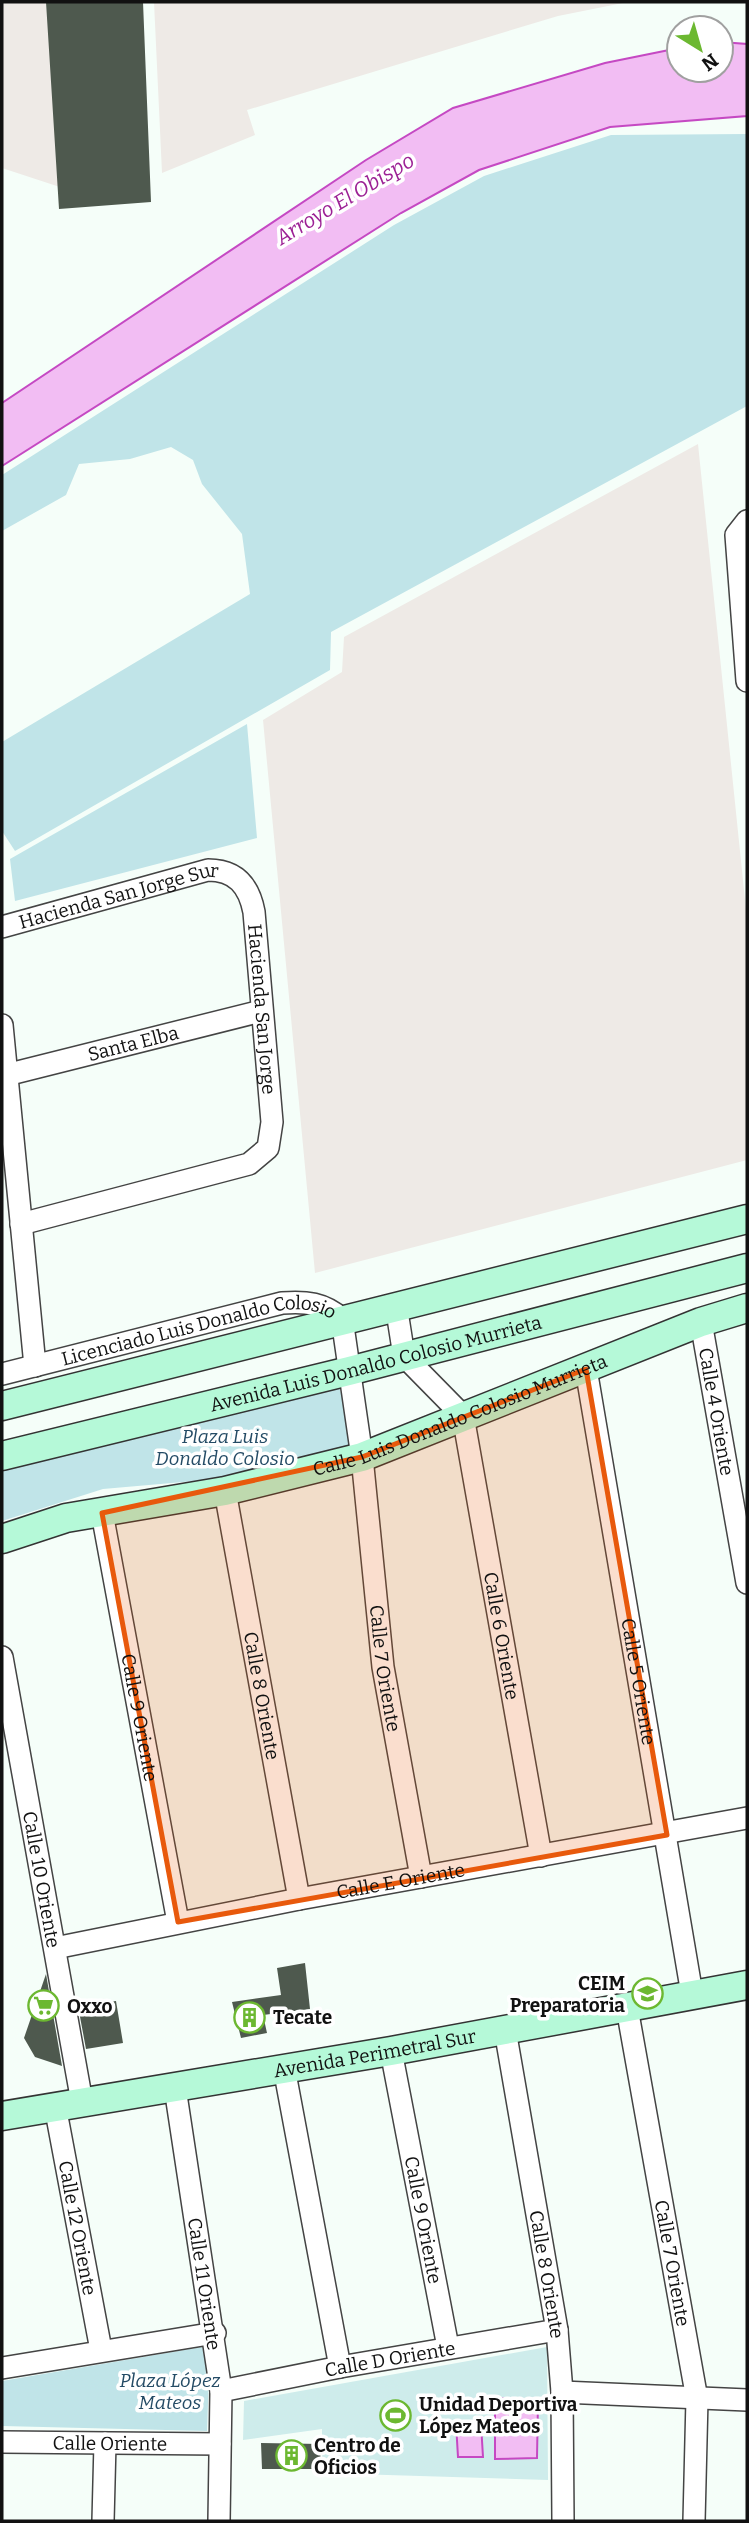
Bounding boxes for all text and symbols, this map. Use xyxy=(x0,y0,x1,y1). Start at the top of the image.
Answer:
north arrow xyxy=(665,14,735,84)
text: N xyxy=(697,49,723,76)
water label: Arroyo El Obispo xyxy=(270,147,419,251)
street label: Hacienda San Jorge Sur xyxy=(16,858,220,933)
street label: Hacienda San Jorge xyxy=(244,923,281,1095)
street label: Santa Elba xyxy=(85,1020,182,1066)
street label: Licenciado Luis Donaldo Colosio xyxy=(59,1291,341,1370)
street label: Avenida Luis Donaldo Colosio Murrieta xyxy=(207,1310,545,1416)
street label: Calle 4 Oriente xyxy=(694,1346,739,1477)
street label: Calle Luis Donaldo Colosio Murrieta xyxy=(310,1349,611,1480)
park label: Plaza Luis Donaldo Colosio xyxy=(155,1425,295,1470)
street label: Calle 6 Oriente xyxy=(479,1570,525,1702)
street label: Calle 7 Oriente xyxy=(365,1604,406,1733)
street label: Calle 5 Oriente xyxy=(617,1616,661,1747)
street label: Calle 8 Oriente xyxy=(239,1630,285,1762)
street label: Calle 9 Oriente xyxy=(117,1652,163,1783)
street label: Calle 10 Oriente xyxy=(18,1809,66,1950)
street label: Calle E Oriente xyxy=(334,1858,467,1904)
place label: CEIM Preparatoria xyxy=(510,1972,625,2017)
school or university icon: CEIM Preparatoria xyxy=(631,1977,665,2011)
supermarket icon: Oxxo xyxy=(27,1989,61,2023)
place label: Oxxo xyxy=(67,1995,113,2018)
building icon: Tecate xyxy=(233,2000,267,2034)
place label: Tecate xyxy=(273,2006,332,2029)
street label: Avenida Perimetral Sur xyxy=(272,2024,478,2082)
street label: Calle 9 Oriente xyxy=(400,2154,447,2286)
street label: Calle 12 Oriente xyxy=(54,2159,102,2297)
street label: Calle 7 Oriente xyxy=(650,2198,695,2328)
street label: Calle 8 Oriente xyxy=(525,2208,569,2339)
street label: Calle 11 Oriente xyxy=(183,2216,226,2352)
street label: Calle D Oriente xyxy=(323,2336,457,2381)
park label: Plaza López Mateos xyxy=(119,2369,221,2414)
place label: Unidad Deportiva López Mateos xyxy=(419,2393,578,2438)
sports icon: Unidad Deportiva López Mateos xyxy=(379,2398,413,2432)
street label: Calle Oriente xyxy=(53,2431,167,2455)
place label: Centro de Oficios xyxy=(314,2434,401,2479)
building icon: Centro de Oficios xyxy=(274,2439,308,2473)

